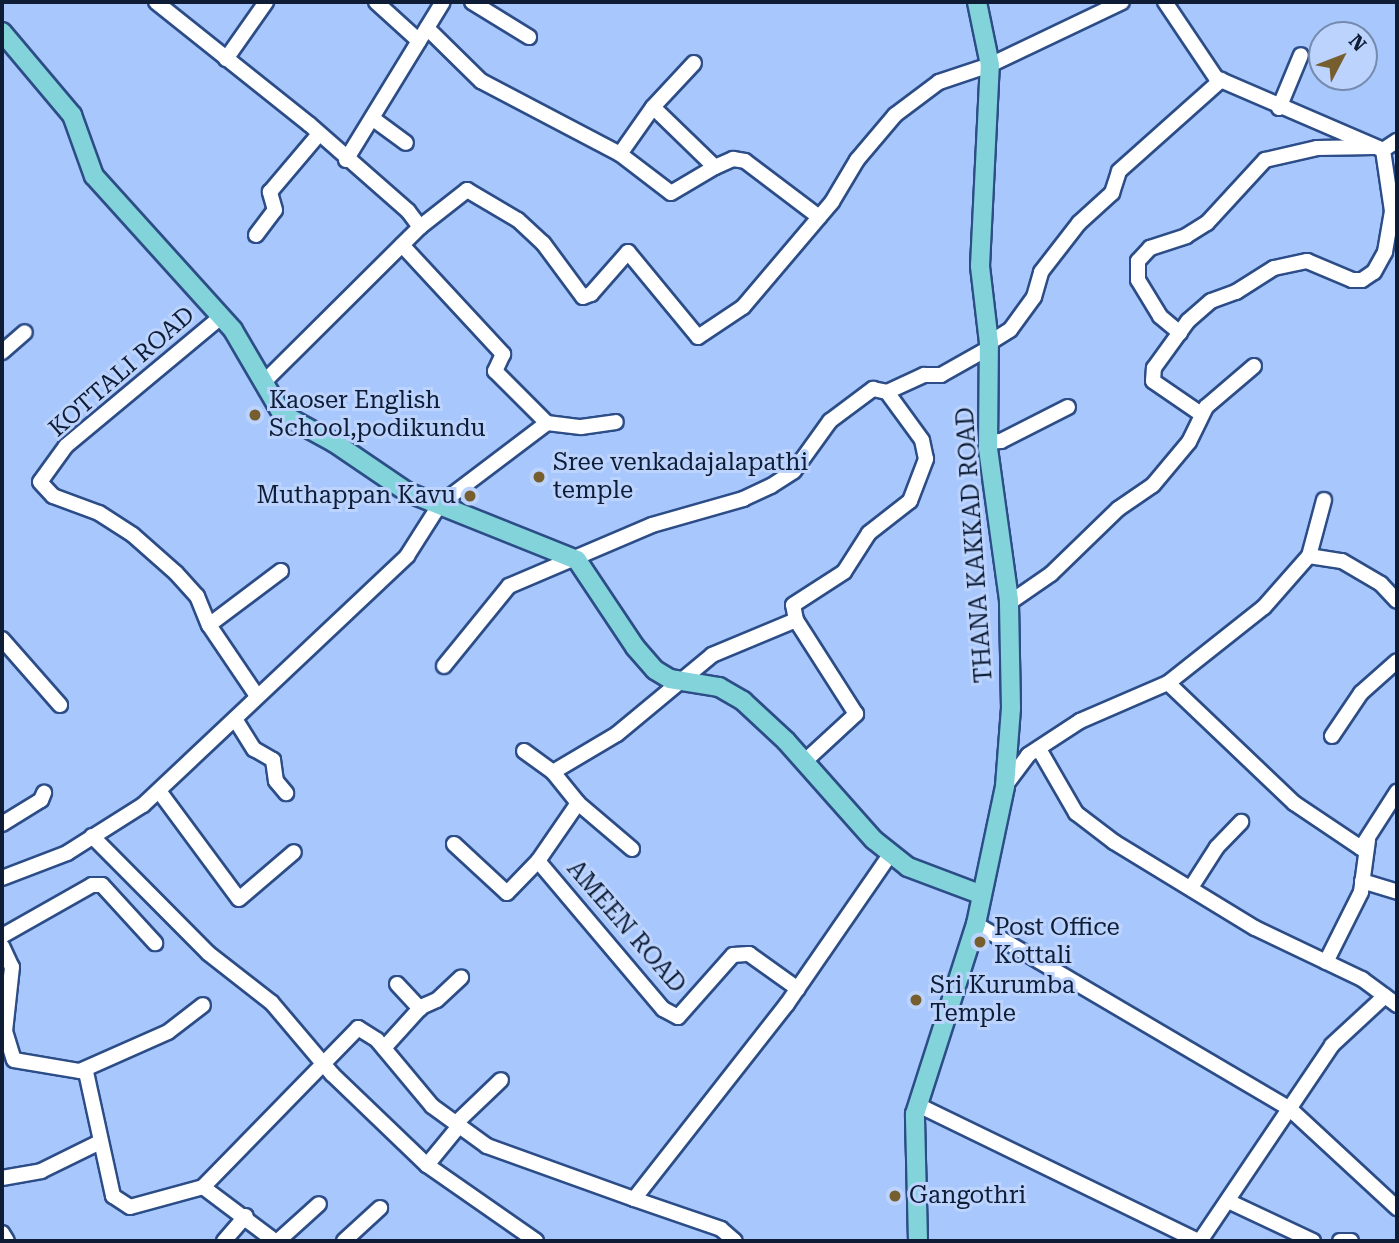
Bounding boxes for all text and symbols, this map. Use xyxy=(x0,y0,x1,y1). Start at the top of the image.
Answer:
north arrow xyxy=(1308,21,1378,91)
text: N xyxy=(1344,30,1371,56)
street label: KOTTALI ROAD xyxy=(43,301,201,443)
place label: Kaoser English School,podikundu xyxy=(269,387,486,443)
street label: THANA KAKKAD ROAD xyxy=(951,406,999,684)
marker: Kaoser English School,podikundu xyxy=(247,407,263,423)
place label: Sree venkadajalapathi temple xyxy=(553,449,808,505)
marker: Sree venkadajalapathi temple xyxy=(531,469,547,485)
place label: Muthappan Kavu xyxy=(256,482,456,510)
marker: Muthappan Kavu xyxy=(462,488,478,504)
street label: AMEEN ROAD xyxy=(561,855,691,999)
place label: Post Office Kottali xyxy=(994,914,1120,970)
marker: Post Office Kottali xyxy=(972,934,988,950)
place label: Sri Kurumba Temple xyxy=(930,972,1075,1028)
marker: Sri Kurumba Temple xyxy=(908,992,924,1008)
place label: Gangothri xyxy=(909,1182,1026,1210)
marker: Gangothri xyxy=(887,1188,903,1204)

